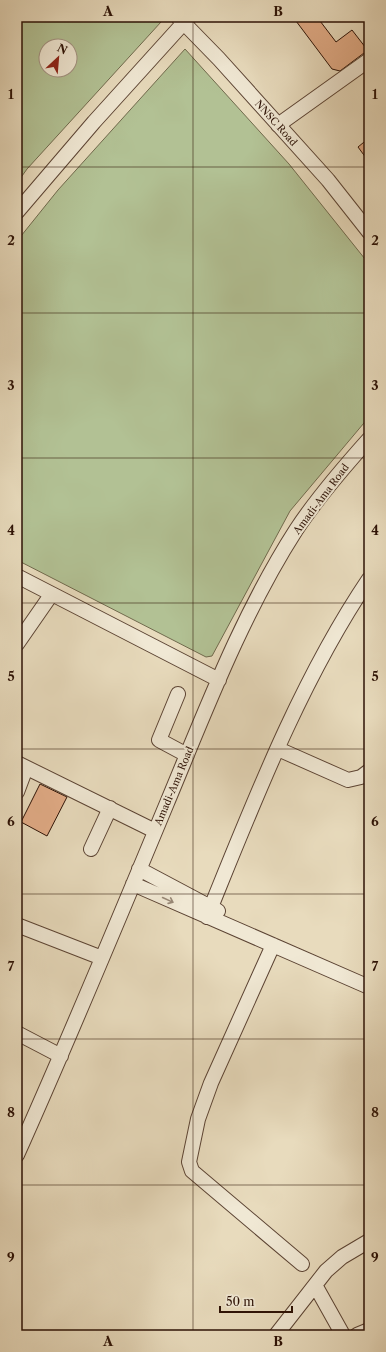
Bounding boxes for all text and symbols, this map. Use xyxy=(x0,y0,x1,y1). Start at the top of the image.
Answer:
text: A xyxy=(102,3,114,19)
text: B xyxy=(273,3,283,19)
north arrow xyxy=(38,38,78,78)
text: N xyxy=(55,41,70,58)
text: 1 xyxy=(8,86,14,102)
text: 1 xyxy=(372,86,378,102)
street label: NNSC Road xyxy=(252,97,300,149)
text: 2 xyxy=(7,232,15,248)
text: 2 xyxy=(371,232,379,248)
text: 3 xyxy=(7,377,15,393)
text: 3 xyxy=(371,377,379,393)
street label: Amadi-Ama Road xyxy=(290,461,352,538)
text: 4 xyxy=(7,522,15,538)
text: 4 xyxy=(371,522,379,538)
text: 5 xyxy=(7,668,15,684)
text: 5 xyxy=(371,668,379,684)
street label: Amadi-Ama Road xyxy=(151,744,197,828)
text: 6 xyxy=(7,813,15,829)
text: 6 xyxy=(371,813,379,829)
one-way arrow xyxy=(162,897,174,904)
text: 7 xyxy=(8,958,15,974)
text: 7 xyxy=(372,958,379,974)
text: 8 xyxy=(7,1104,15,1120)
text: 8 xyxy=(371,1104,379,1120)
text: 9 xyxy=(7,1249,15,1265)
text: 9 xyxy=(371,1249,379,1265)
scale bar xyxy=(220,1288,292,1314)
text: 50 m xyxy=(226,1294,255,1309)
text: A xyxy=(102,1333,114,1349)
text: B xyxy=(273,1333,283,1349)

